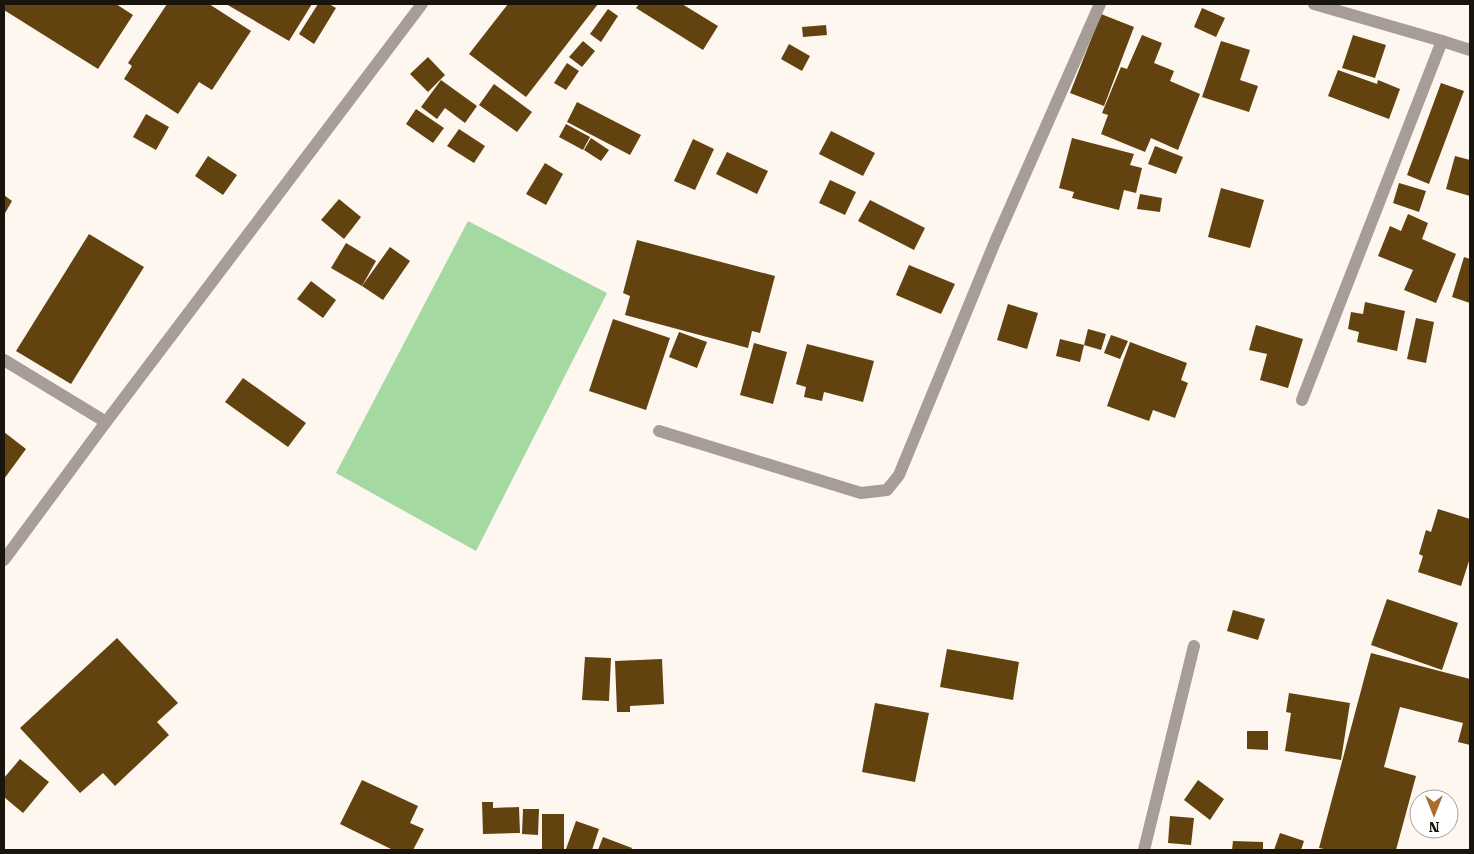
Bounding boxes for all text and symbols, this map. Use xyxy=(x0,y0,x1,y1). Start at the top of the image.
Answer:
north arrow xyxy=(1409,789,1459,839)
text: N xyxy=(1428,819,1439,835)

